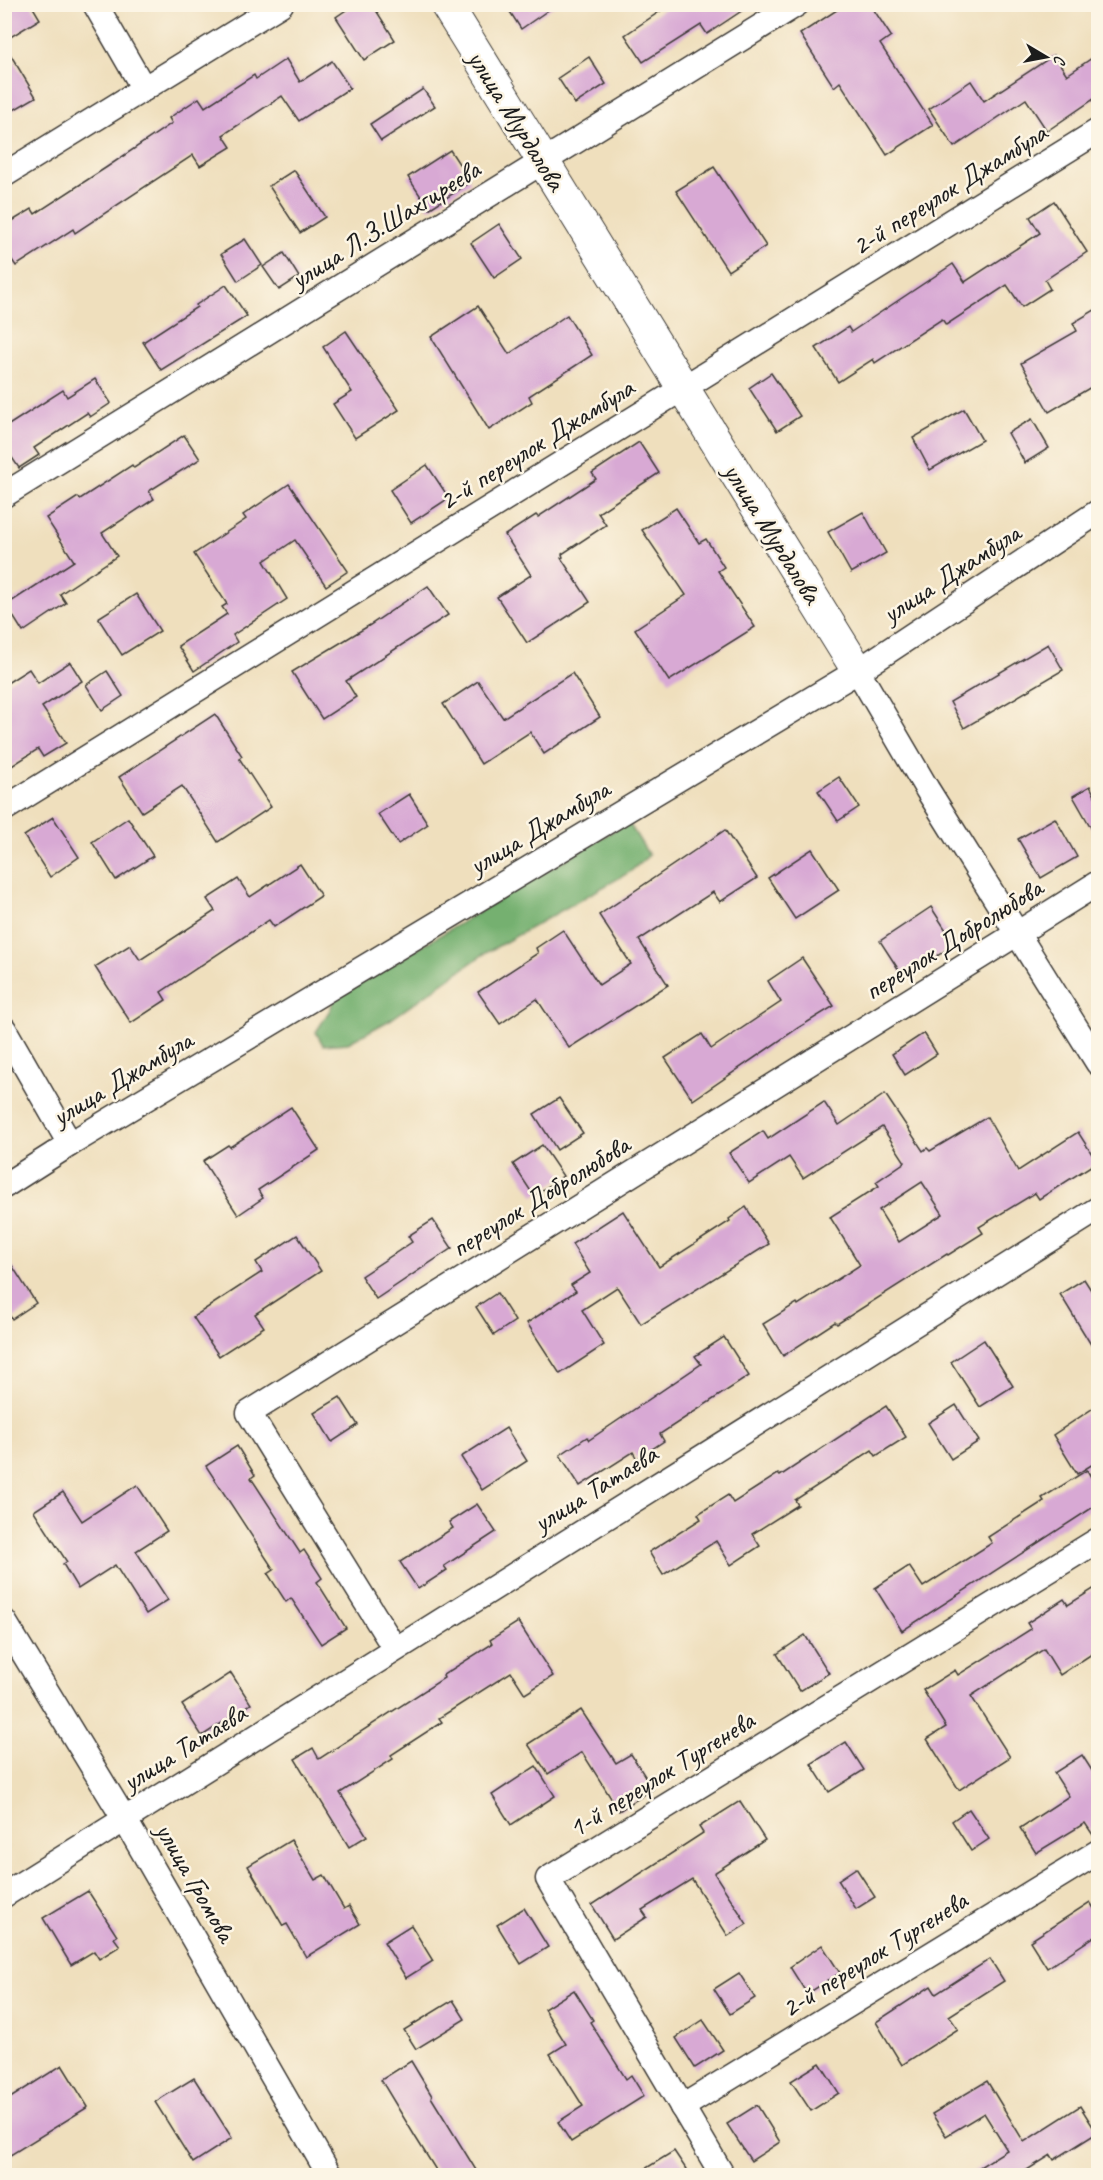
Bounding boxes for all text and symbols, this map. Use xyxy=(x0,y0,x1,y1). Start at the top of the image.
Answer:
north arrow xyxy=(1016,27,1076,87)
street label: улица Мурдалова xyxy=(459,41,575,198)
text: С xyxy=(1049,54,1070,67)
street label: 2-й переулок Джамбула xyxy=(845,114,1055,263)
street label: улица Л.З.Шахгиреева xyxy=(282,151,488,297)
street label: 2-й переулок Джамбула xyxy=(432,369,642,518)
street label: улица Мурдалова xyxy=(715,454,831,611)
street label: улица Джамбула xyxy=(874,514,1029,632)
street label: улица Джамбула xyxy=(461,770,618,884)
street label: переулок Добролюбова xyxy=(857,869,1051,1008)
street label: улица Джамбула xyxy=(44,1021,201,1135)
street label: переулок Добролюбова xyxy=(444,1126,638,1265)
street label: улица Татаева xyxy=(525,1435,665,1541)
street label: улица Татаева xyxy=(114,1694,254,1800)
street label: 1-й переулок Тургенева xyxy=(561,1702,762,1845)
street label: улица Громова xyxy=(147,1814,245,1950)
street label: 2-й переулок Тургенева xyxy=(774,1882,975,2025)

